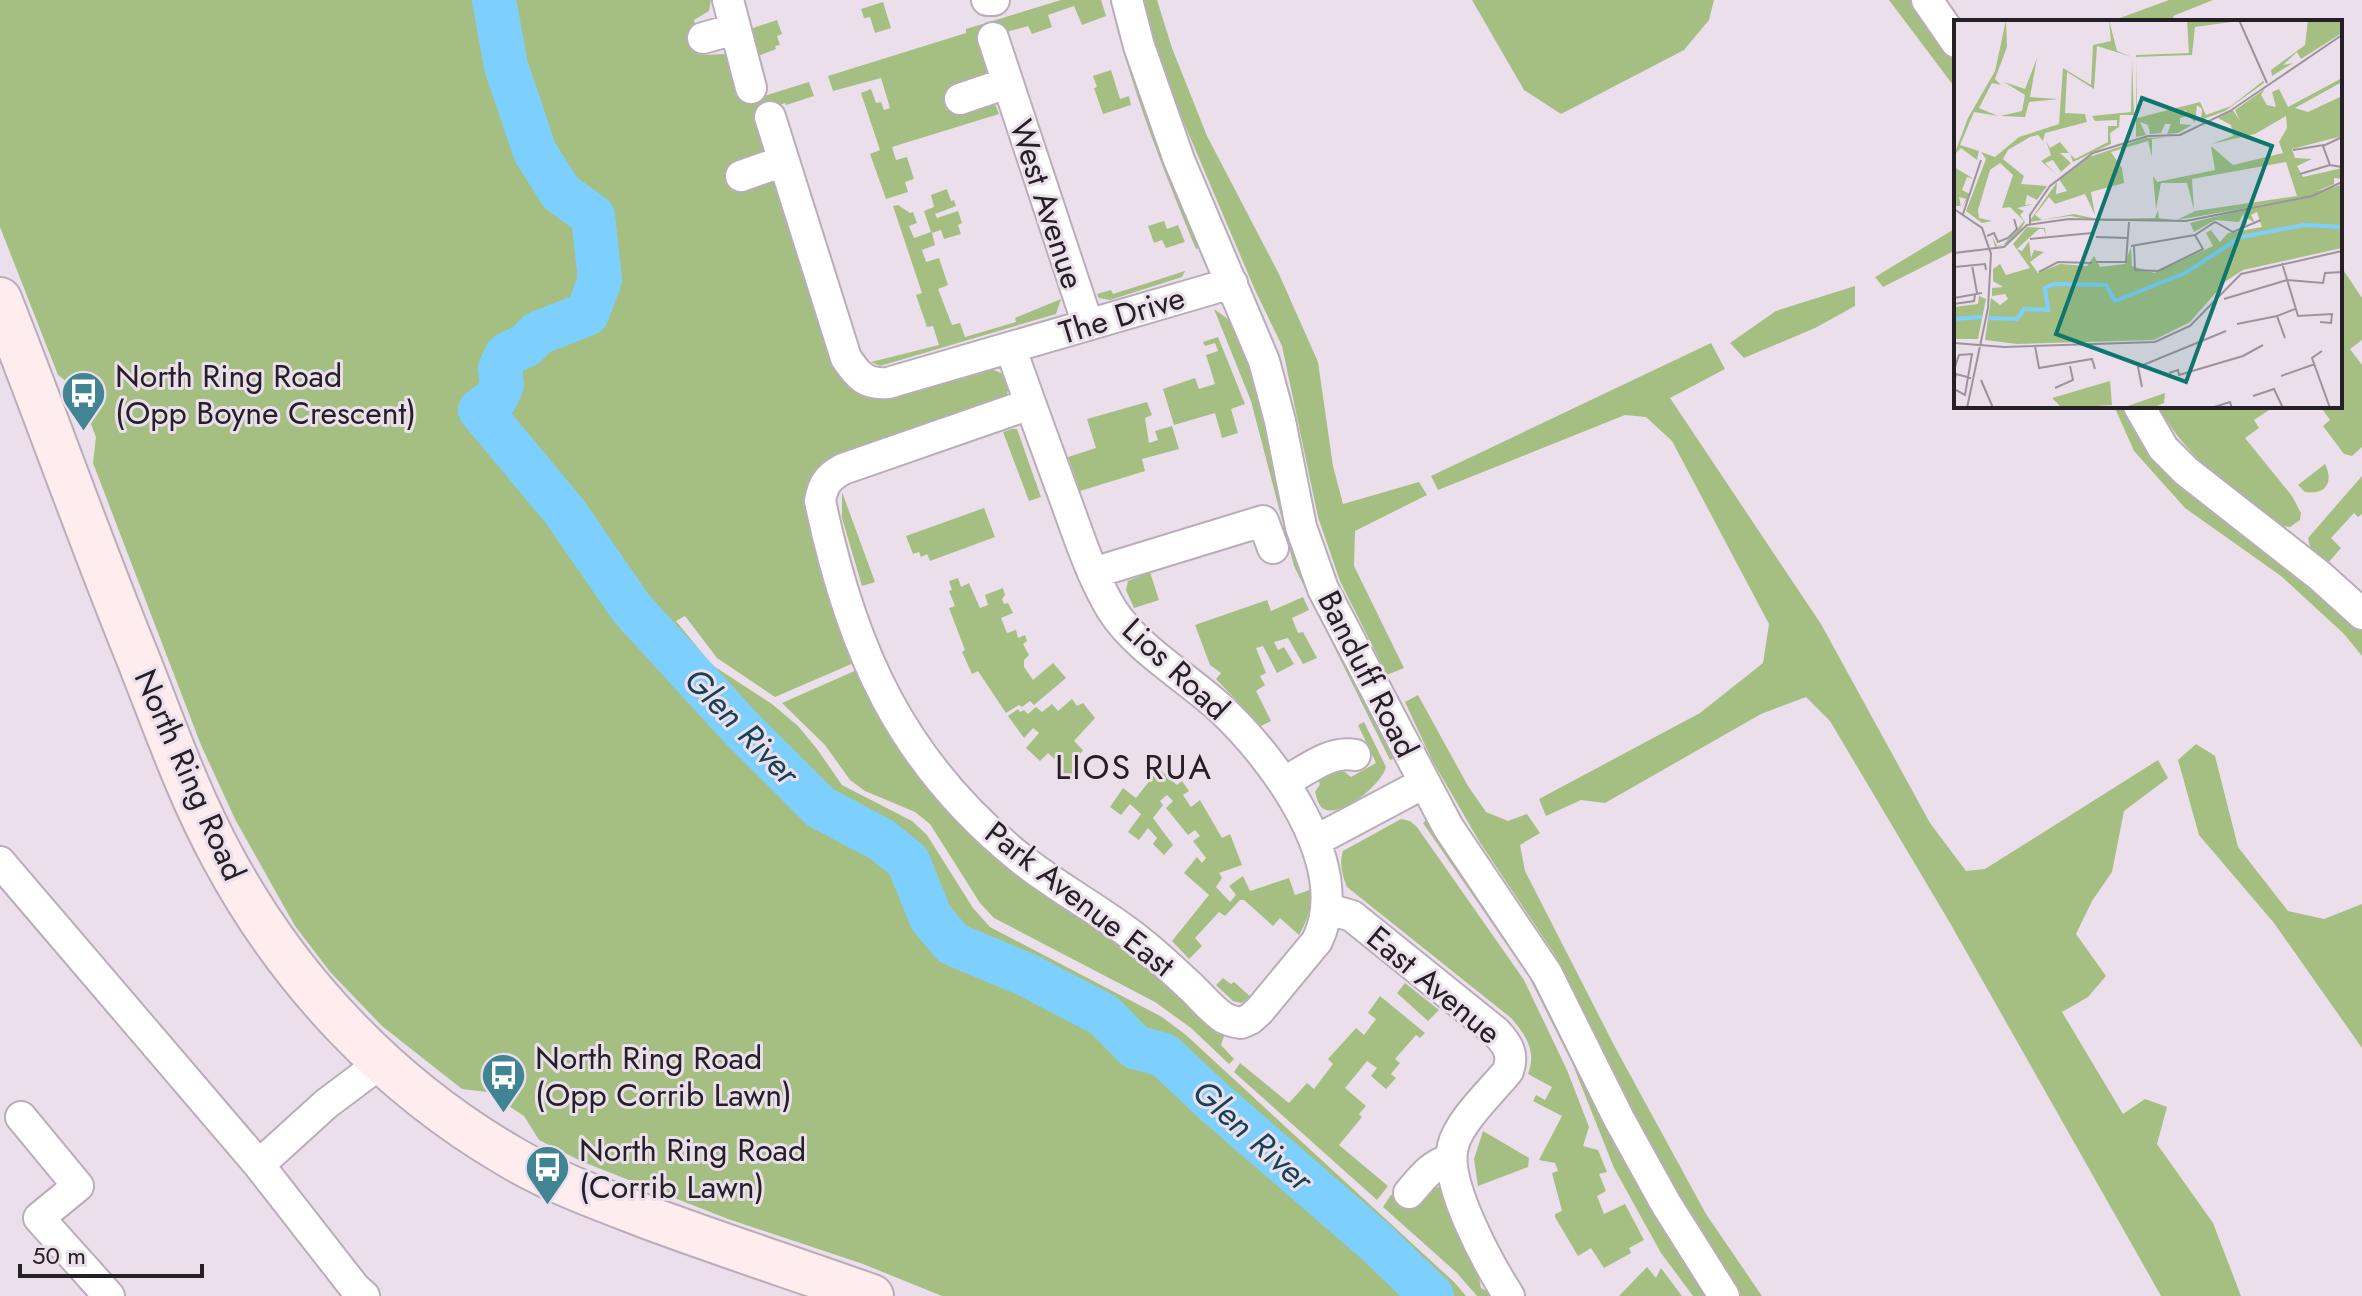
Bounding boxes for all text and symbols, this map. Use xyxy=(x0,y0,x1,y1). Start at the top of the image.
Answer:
inset map xyxy=(1954,20,2342,408)
street label: West Avenue xyxy=(998,113,1096,295)
street label: The Drive xyxy=(1054,274,1190,356)
place label: North Ring Road (Opp Boyne Crescent) xyxy=(115,353,416,436)
bus stop icon: North Ring Road (Opp Boyne Crescent) xyxy=(60,370,108,433)
street label: Banduff Road xyxy=(1306,582,1430,766)
street label: Lios Road xyxy=(1112,607,1240,731)
water label: Glen River xyxy=(673,656,811,797)
street label: North Ring Road xyxy=(123,662,257,888)
district label: LIOS RUA xyxy=(1055,743,1213,792)
street label: Park Avenue East xyxy=(975,810,1185,988)
street label: East Avenue xyxy=(1357,915,1511,1055)
place label: North Ring Road (Opp Corrib Lawn) xyxy=(535,1035,792,1118)
bus stop icon: North Ring Road (Opp Corrib Lawn) xyxy=(480,1052,528,1115)
water label: Glen River xyxy=(1182,1068,1325,1204)
place label: North Ring Road (Corrib Lawn) xyxy=(579,1127,806,1210)
bus stop icon: North Ring Road (Corrib Lawn) xyxy=(524,1144,572,1207)
scale bar xyxy=(20,1228,202,1278)
text: 50 m xyxy=(32,1238,86,1273)

